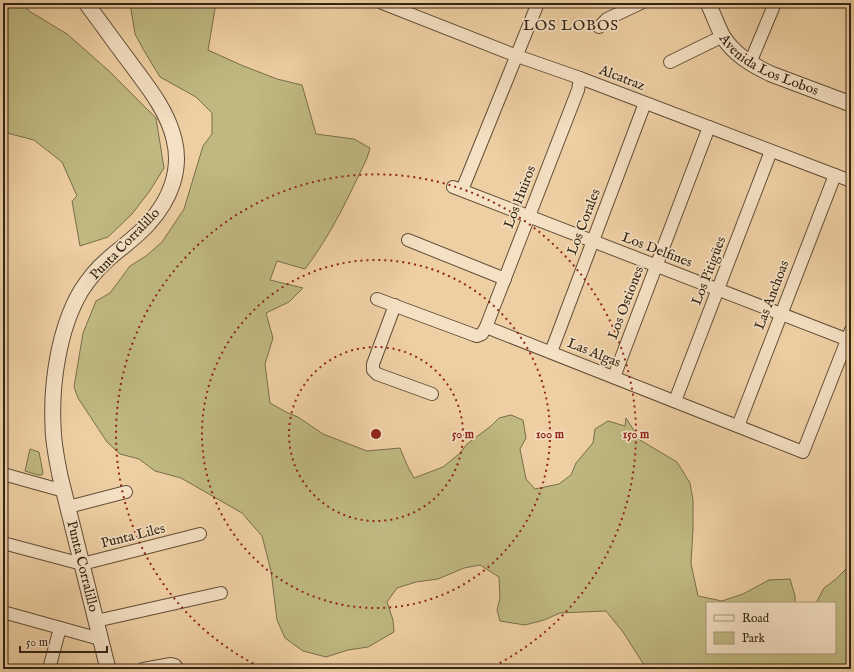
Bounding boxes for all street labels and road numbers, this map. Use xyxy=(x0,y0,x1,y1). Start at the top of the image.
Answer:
street label: Avenida Los Lobos xyxy=(714,30,821,100)
street label: Alcatraz xyxy=(596,61,648,95)
street label: Los Huiros xyxy=(500,163,540,231)
street label: Los Corales xyxy=(563,186,605,258)
street label: Punta Corralillo xyxy=(86,204,164,284)
street label: Los Delfines xyxy=(619,228,695,272)
street label: Los Pitigües xyxy=(688,234,730,308)
street label: Las Anchoas xyxy=(751,258,793,332)
street label: Los Ostiones xyxy=(604,264,648,342)
street label: Las Algas xyxy=(565,334,623,372)
street label: Punta Corralillo xyxy=(62,519,103,614)
street label: Punta Liles xyxy=(99,519,167,553)

